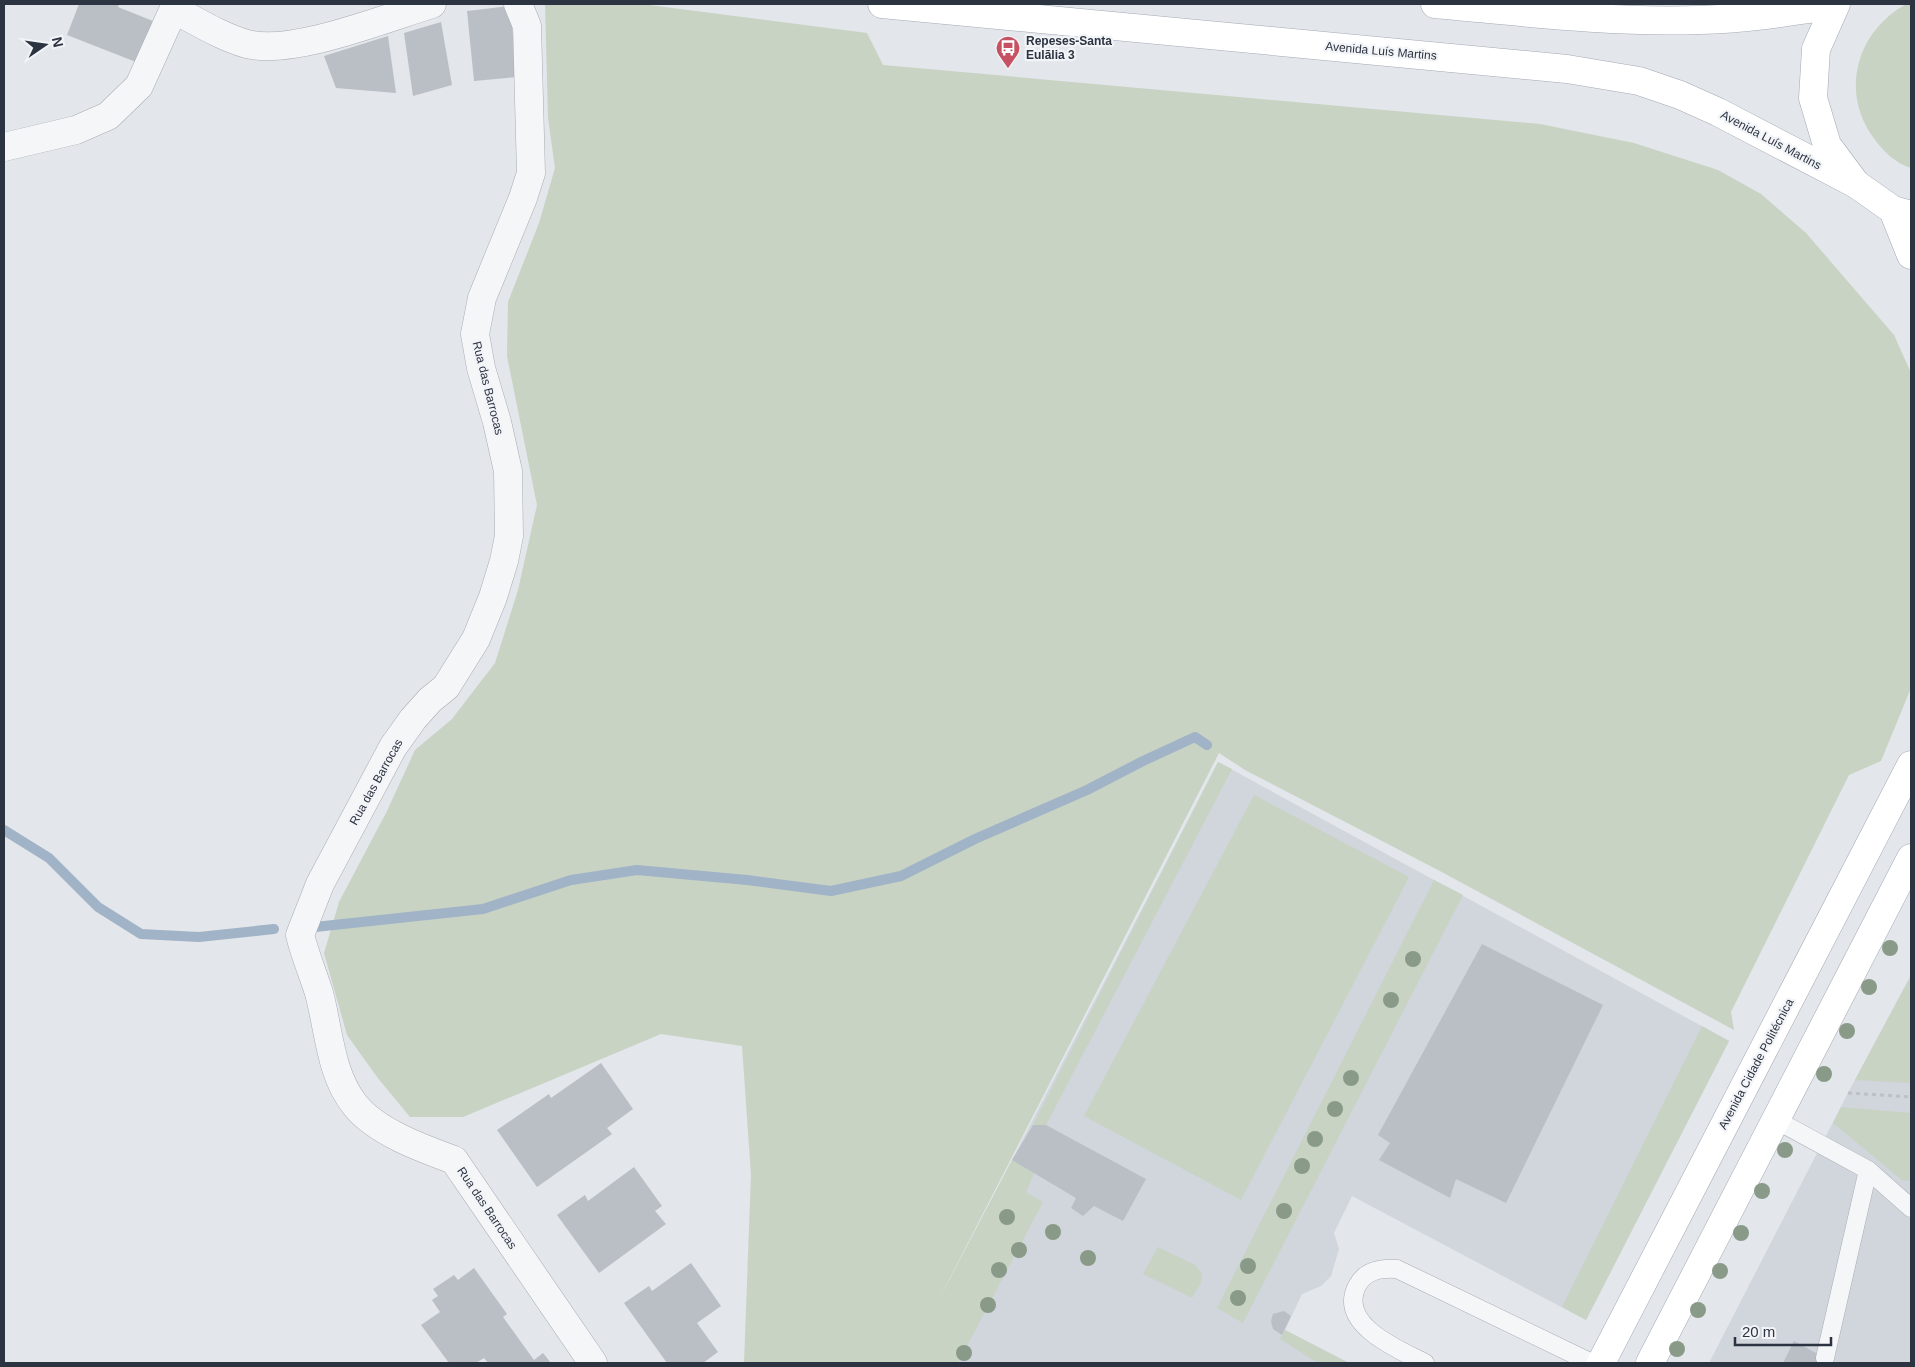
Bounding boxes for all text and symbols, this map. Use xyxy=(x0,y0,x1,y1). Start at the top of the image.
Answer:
north arrow xyxy=(20,20,70,70)
place label: Repeses-Santa Eulãlia 3 xyxy=(1026,34,1112,62)
text: N xyxy=(49,35,67,49)
bus stop icon: Repeses-Santa Eulãlia 3 xyxy=(995,35,1021,69)
street label: Avenida Luís Martins xyxy=(1325,39,1437,63)
street label: Avenida Luís Martins xyxy=(1718,108,1824,172)
street label: Rua das Barrocas xyxy=(470,340,506,436)
street label: Rua das Barrocas xyxy=(347,737,405,827)
street label: Avenida Cidade Politécnica xyxy=(1716,996,1797,1132)
street label: Rua das Barrocas xyxy=(454,1164,520,1252)
scale bar xyxy=(1735,1314,1831,1346)
text: 20 m xyxy=(1742,1323,1775,1340)

